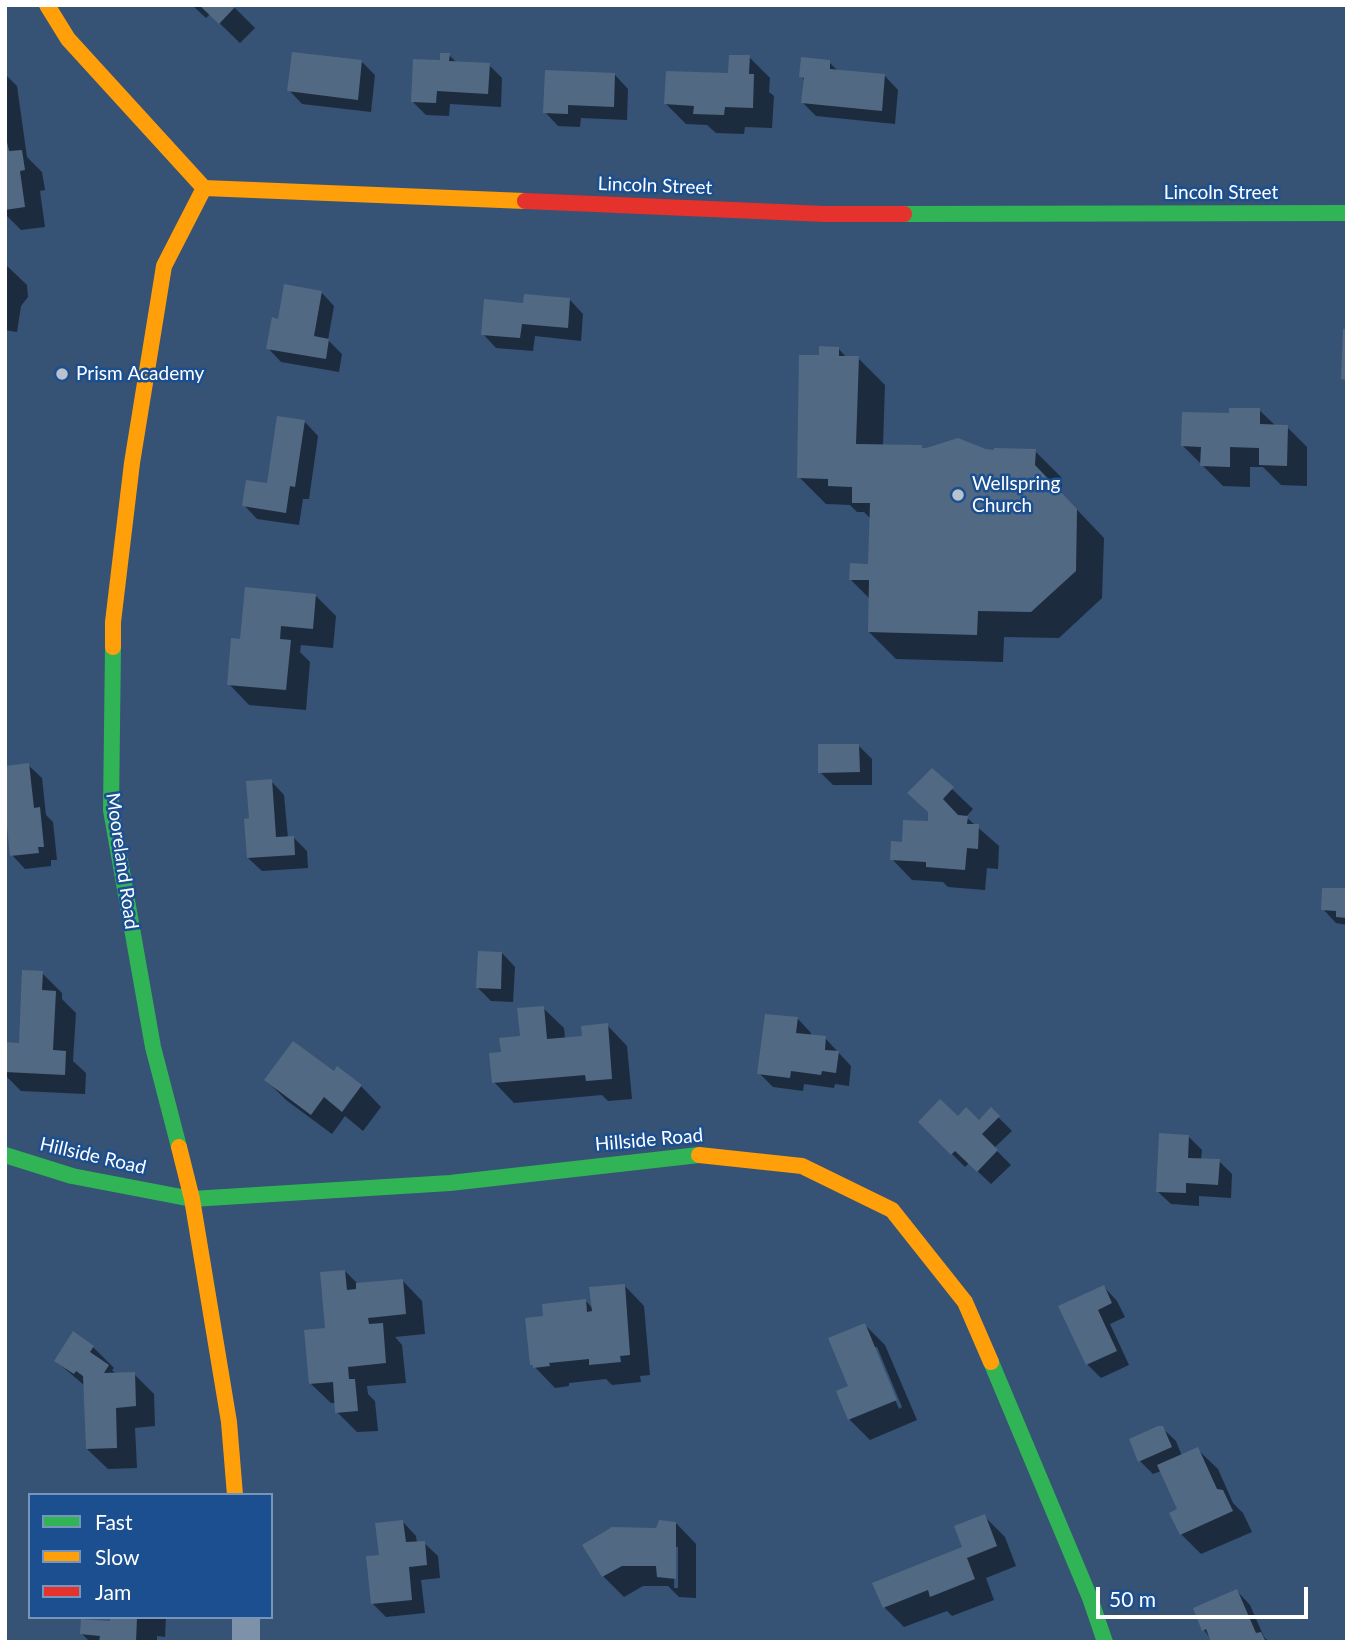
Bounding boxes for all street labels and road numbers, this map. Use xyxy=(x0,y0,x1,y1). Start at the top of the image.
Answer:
street label: Lincoln Street xyxy=(597,173,713,199)
street label: Lincoln Street xyxy=(1164,182,1278,204)
street label: Mooreland Road xyxy=(101,791,143,931)
street label: Hillside Road xyxy=(594,1124,704,1156)
street label: Hillside Road xyxy=(38,1133,148,1179)

